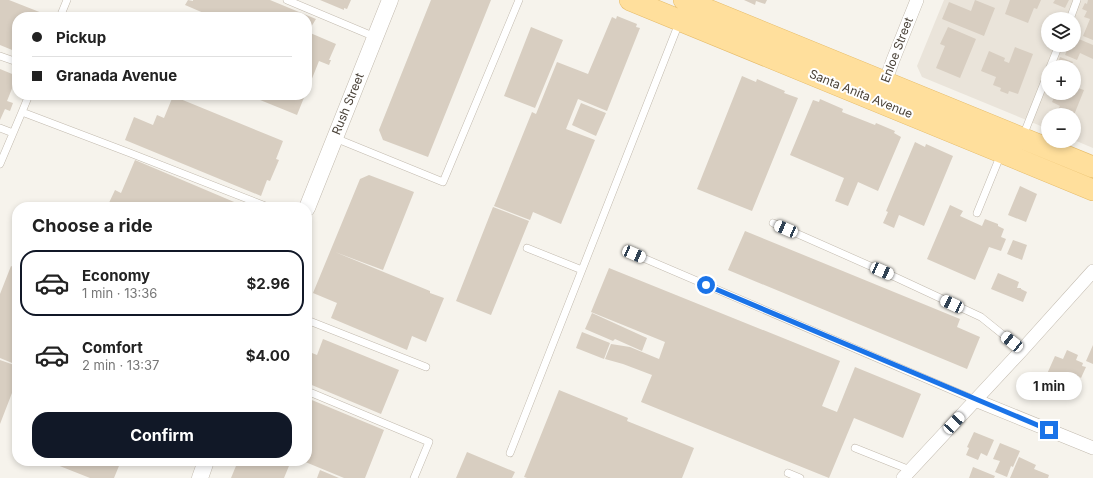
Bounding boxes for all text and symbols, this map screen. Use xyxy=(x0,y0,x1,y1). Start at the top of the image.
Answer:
map controls xyxy=(1041,12,1081,148)
button: layers xyxy=(1041,12,1081,52)
street label: Enloe Street xyxy=(877,15,916,85)
text: Pickup xyxy=(56,28,106,47)
button: + xyxy=(1041,60,1081,100)
text: Granada Avenue xyxy=(56,66,177,85)
street label: Santa Anita Avenue xyxy=(807,66,915,121)
street label: Rush Street xyxy=(328,71,367,137)
button: − xyxy=(1041,108,1081,148)
text: Choose a ride xyxy=(32,215,153,236)
car xyxy=(773,219,799,239)
car xyxy=(621,244,647,264)
car xyxy=(869,261,895,281)
icon: car xyxy=(34,265,70,301)
text: Economy xyxy=(82,266,150,285)
text: $2.96 xyxy=(246,274,290,293)
route start xyxy=(697,276,715,294)
text: 1 min · 13:36 xyxy=(82,285,157,301)
car xyxy=(939,293,965,315)
car xyxy=(999,330,1025,354)
icon: car xyxy=(34,337,70,373)
text: Comfort xyxy=(82,338,143,357)
text: $4.00 xyxy=(246,346,290,365)
text: 2 min · 13:37 xyxy=(82,357,159,373)
callout: 1 min xyxy=(1016,372,1082,400)
text: 1 min xyxy=(1033,378,1065,394)
car xyxy=(941,410,967,436)
button: Confirm xyxy=(32,412,292,458)
route end xyxy=(1040,421,1058,439)

